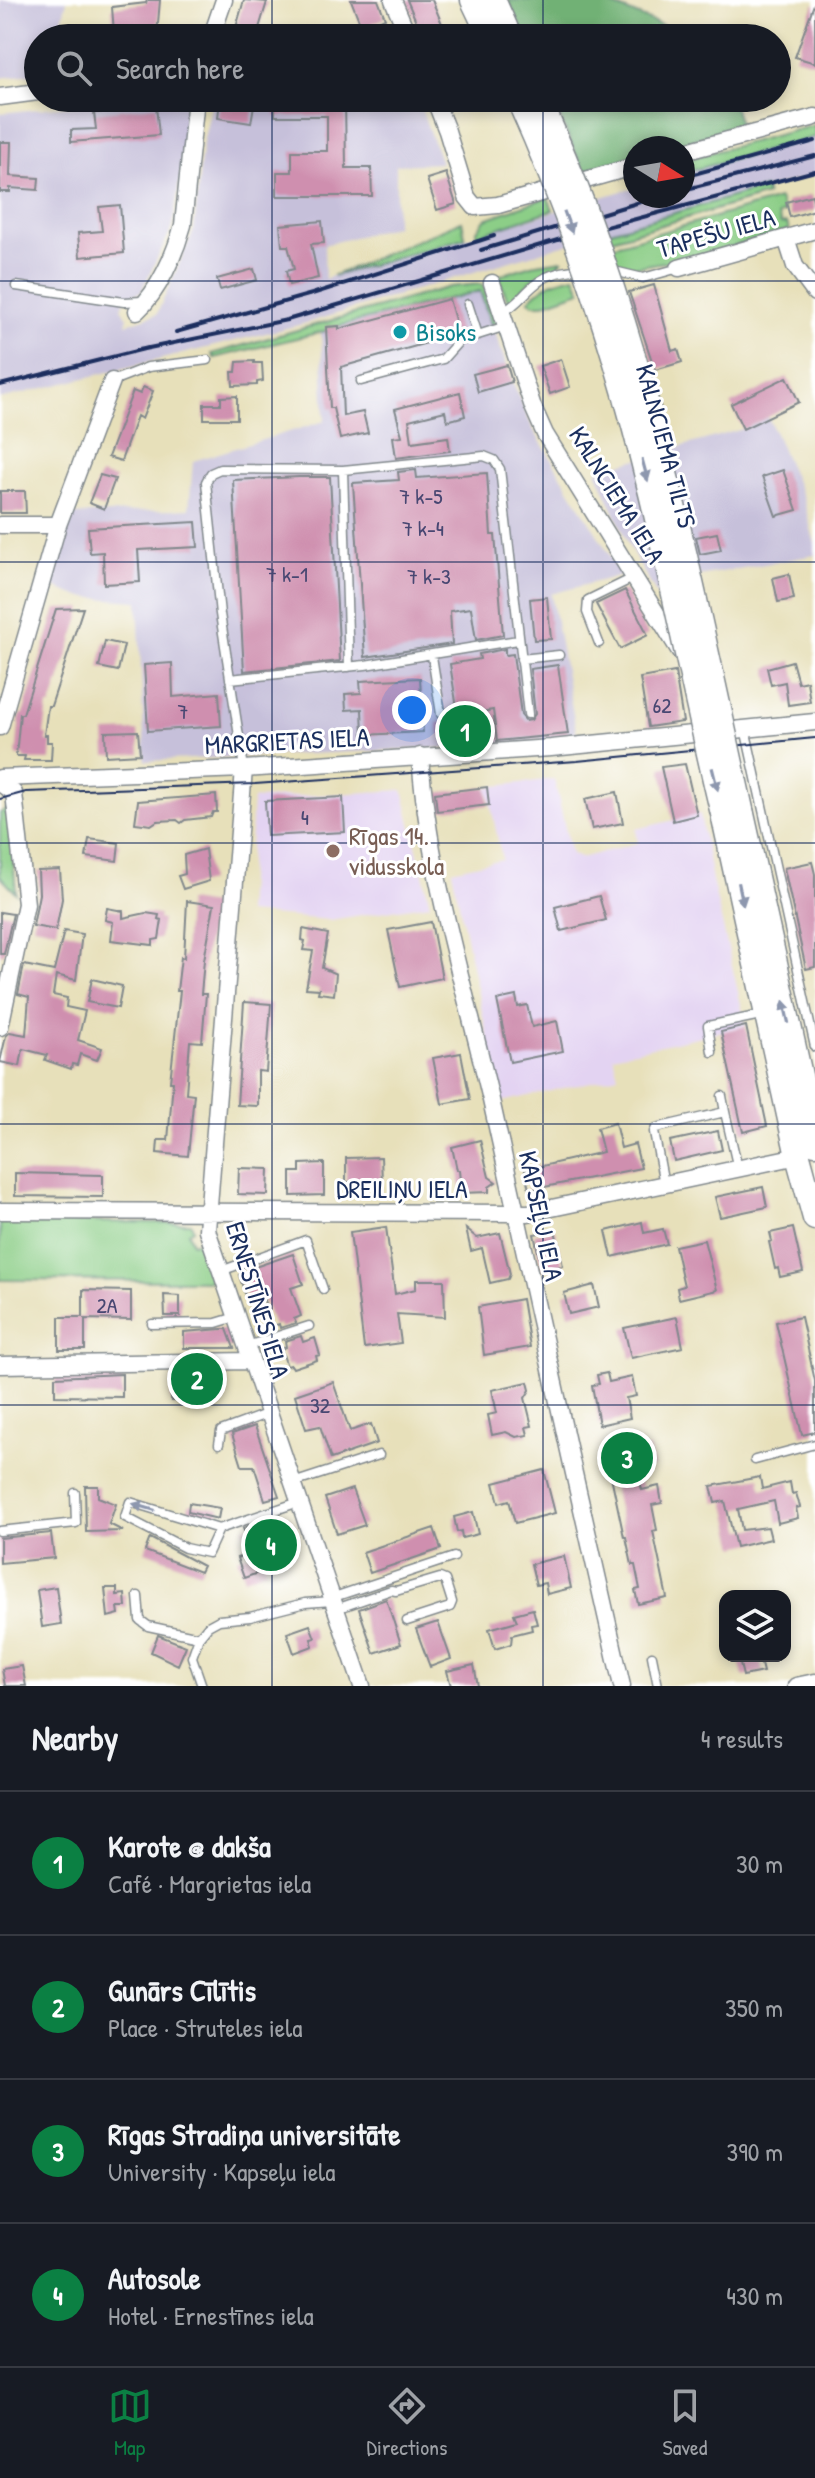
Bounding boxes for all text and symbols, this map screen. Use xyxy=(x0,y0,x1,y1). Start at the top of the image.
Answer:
search box xyxy=(24,24,791,112)
icon: search xyxy=(52,46,96,90)
text: Search here xyxy=(116,48,244,88)
north arrow xyxy=(623,136,695,208)
street label: TAPEŠU IELA xyxy=(653,199,779,266)
one-way arrow xyxy=(562,210,575,234)
place label: Bisoks xyxy=(416,314,476,349)
marker: Bisoks xyxy=(391,323,409,341)
street label: KALNCIEMA TILTS xyxy=(628,360,705,532)
street label: KALNCIEMA IELA xyxy=(561,419,674,570)
one-way arrow xyxy=(640,458,652,483)
house number: 7 k-5 xyxy=(399,481,443,511)
house number: 7 k-4 xyxy=(402,513,444,543)
house number: 7 k-1 xyxy=(266,559,308,589)
house number: 7 k-3 xyxy=(407,561,451,591)
your location xyxy=(392,690,432,730)
house number: 62 xyxy=(652,690,672,720)
house number: 7 xyxy=(178,696,188,726)
pin: 1 xyxy=(439,701,491,761)
street label: MARGRIETAS IELA xyxy=(204,719,370,762)
one-way arrow xyxy=(709,766,721,791)
house number: 4 xyxy=(301,802,309,832)
place label: Rīgas 14. vidusskola xyxy=(349,818,444,883)
marker: Rīgas 14. vidusskola xyxy=(324,842,342,860)
one-way arrow xyxy=(735,882,748,907)
one-way arrow xyxy=(779,999,792,1024)
street label: KAPSEĻU IELA xyxy=(511,1148,572,1284)
street label: DREILIŅU IELA xyxy=(336,1171,468,1206)
street label: ERNESTĪNES IELA xyxy=(218,1217,299,1383)
house number: 2A xyxy=(96,1290,118,1320)
pin: 2 xyxy=(171,1349,223,1409)
house number: 32 xyxy=(310,1390,331,1420)
pin: 3 xyxy=(601,1428,653,1488)
one-way arrow xyxy=(132,1500,156,1513)
pin: 4 xyxy=(245,1515,297,1575)
map controls xyxy=(719,1590,791,1662)
button: layers xyxy=(719,1590,791,1662)
text: Nearby xyxy=(32,1715,118,1761)
text: 4 results xyxy=(701,1721,783,1756)
text: Karote @ dakša xyxy=(108,1826,271,1866)
text: 1 xyxy=(53,1846,63,1881)
text: 30 m xyxy=(736,1846,783,1881)
text: Café · Margrietas iela xyxy=(108,1866,311,1901)
text: Gunārs Cīlītis xyxy=(108,1970,256,2010)
text: 2 xyxy=(52,1990,64,2025)
text: 350 m xyxy=(725,1990,783,2025)
text: Place · Struteles iela xyxy=(108,2010,302,2045)
text: Rīgas Stradiņa universitāte xyxy=(108,2114,400,2154)
text: 3 xyxy=(52,2134,64,2169)
text: 390 m xyxy=(727,2134,783,2169)
text: University · Kapseļu iela xyxy=(108,2154,335,2189)
text: Autosole xyxy=(108,2258,201,2298)
text: 4 xyxy=(53,2278,63,2313)
text: 430 m xyxy=(726,2278,783,2313)
text: Hotel · Ernestīnes iela xyxy=(108,2298,314,2333)
tab: Map xyxy=(108,2384,152,2462)
tab: Directions xyxy=(367,2384,448,2462)
tab: Saved xyxy=(663,2384,707,2462)

